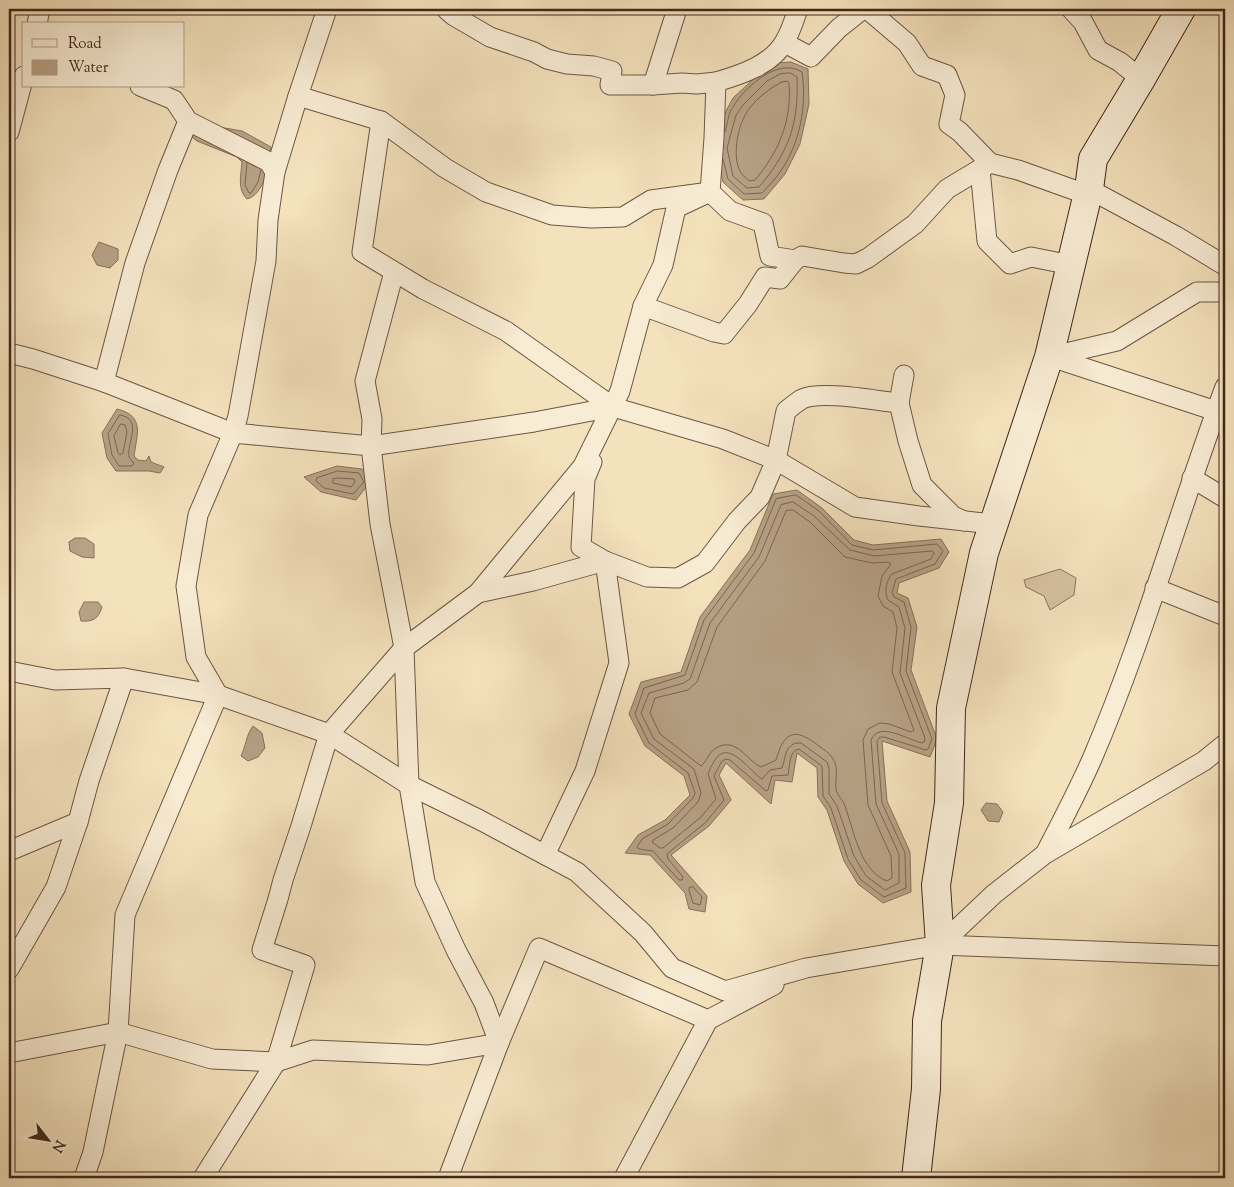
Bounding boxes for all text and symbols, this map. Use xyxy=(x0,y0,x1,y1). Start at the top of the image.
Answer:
legend xyxy=(22,22,185,88)
text: Road xyxy=(68,34,102,55)
text: Water xyxy=(68,58,109,79)
north arrow xyxy=(22,1114,72,1164)
text: N xyxy=(46,1136,69,1156)

